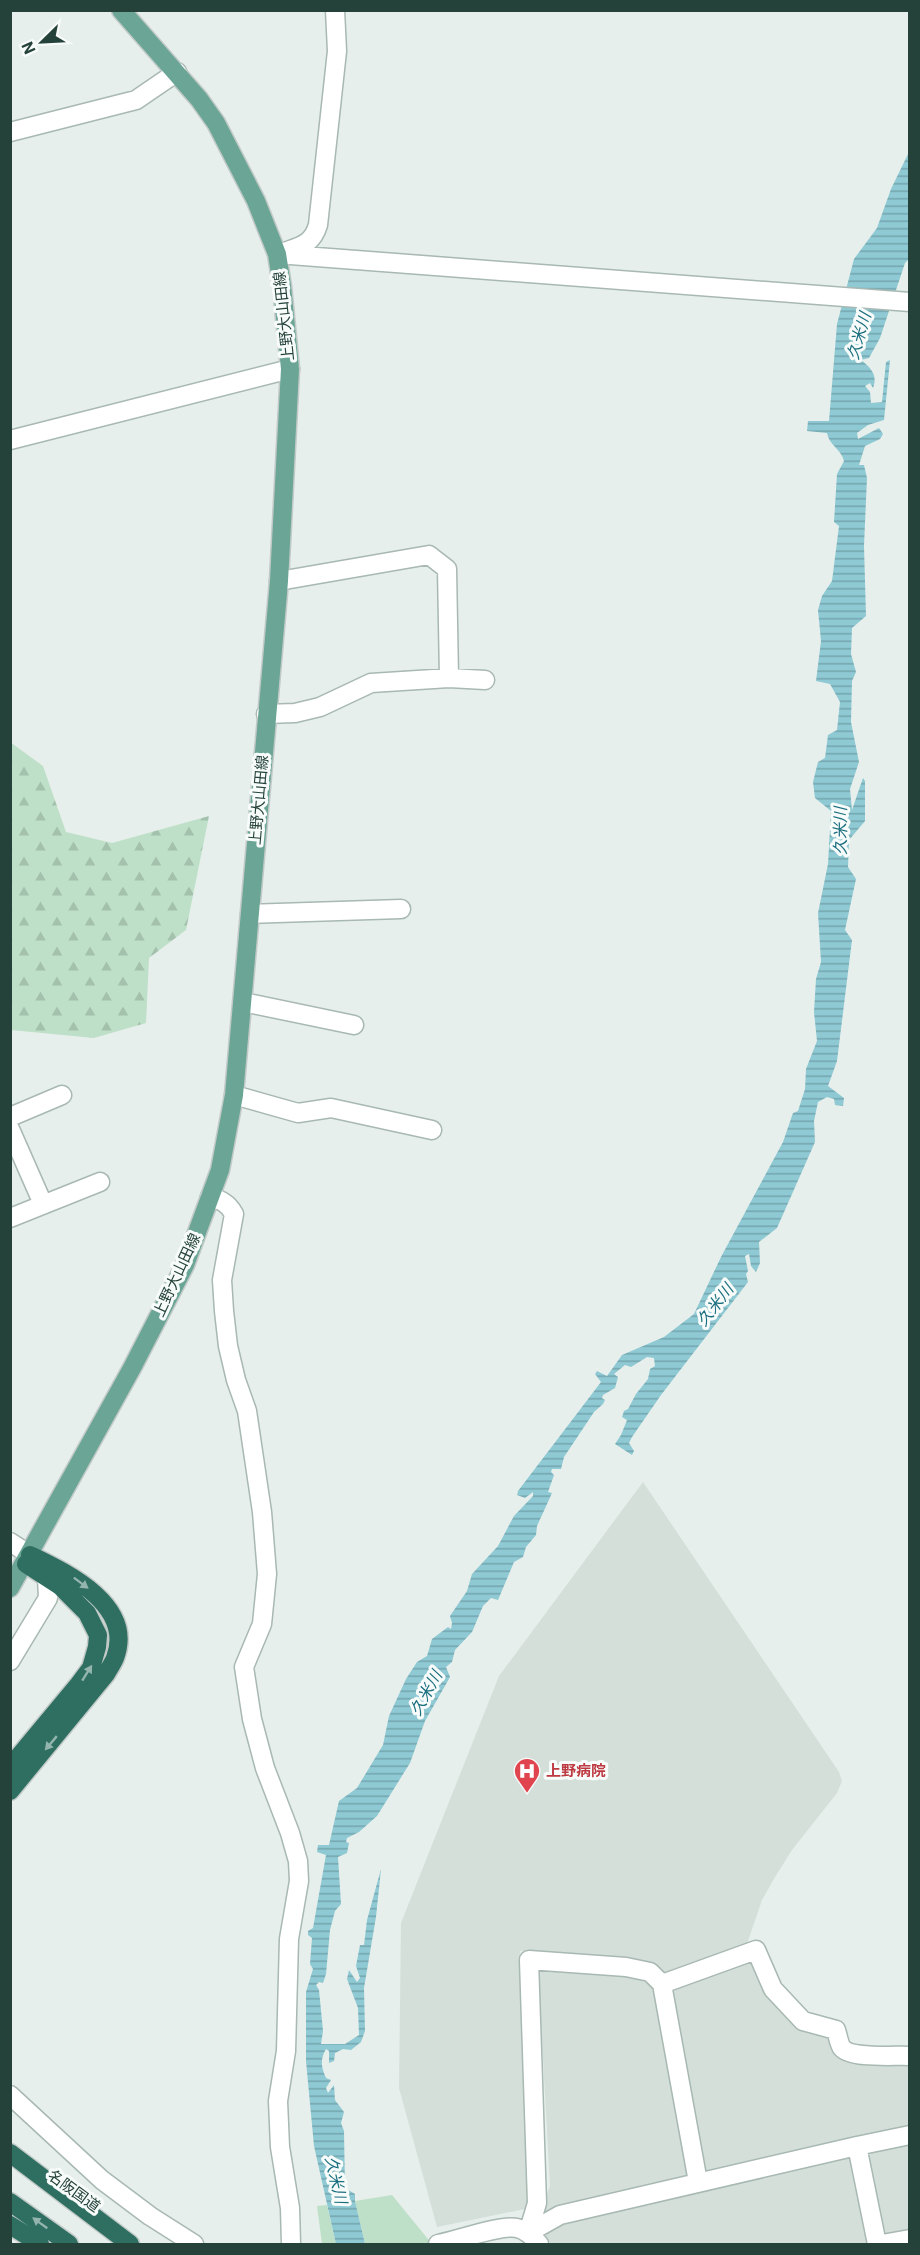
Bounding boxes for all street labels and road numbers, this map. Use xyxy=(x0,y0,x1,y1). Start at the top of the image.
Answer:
street label: 上野大山田線 xyxy=(270,270,298,362)
street label: 上野大山田線 xyxy=(246,754,272,846)
street label: 上野大山田線 xyxy=(150,1230,204,1320)
street label: 名阪国道 xyxy=(44,2166,104,2216)

